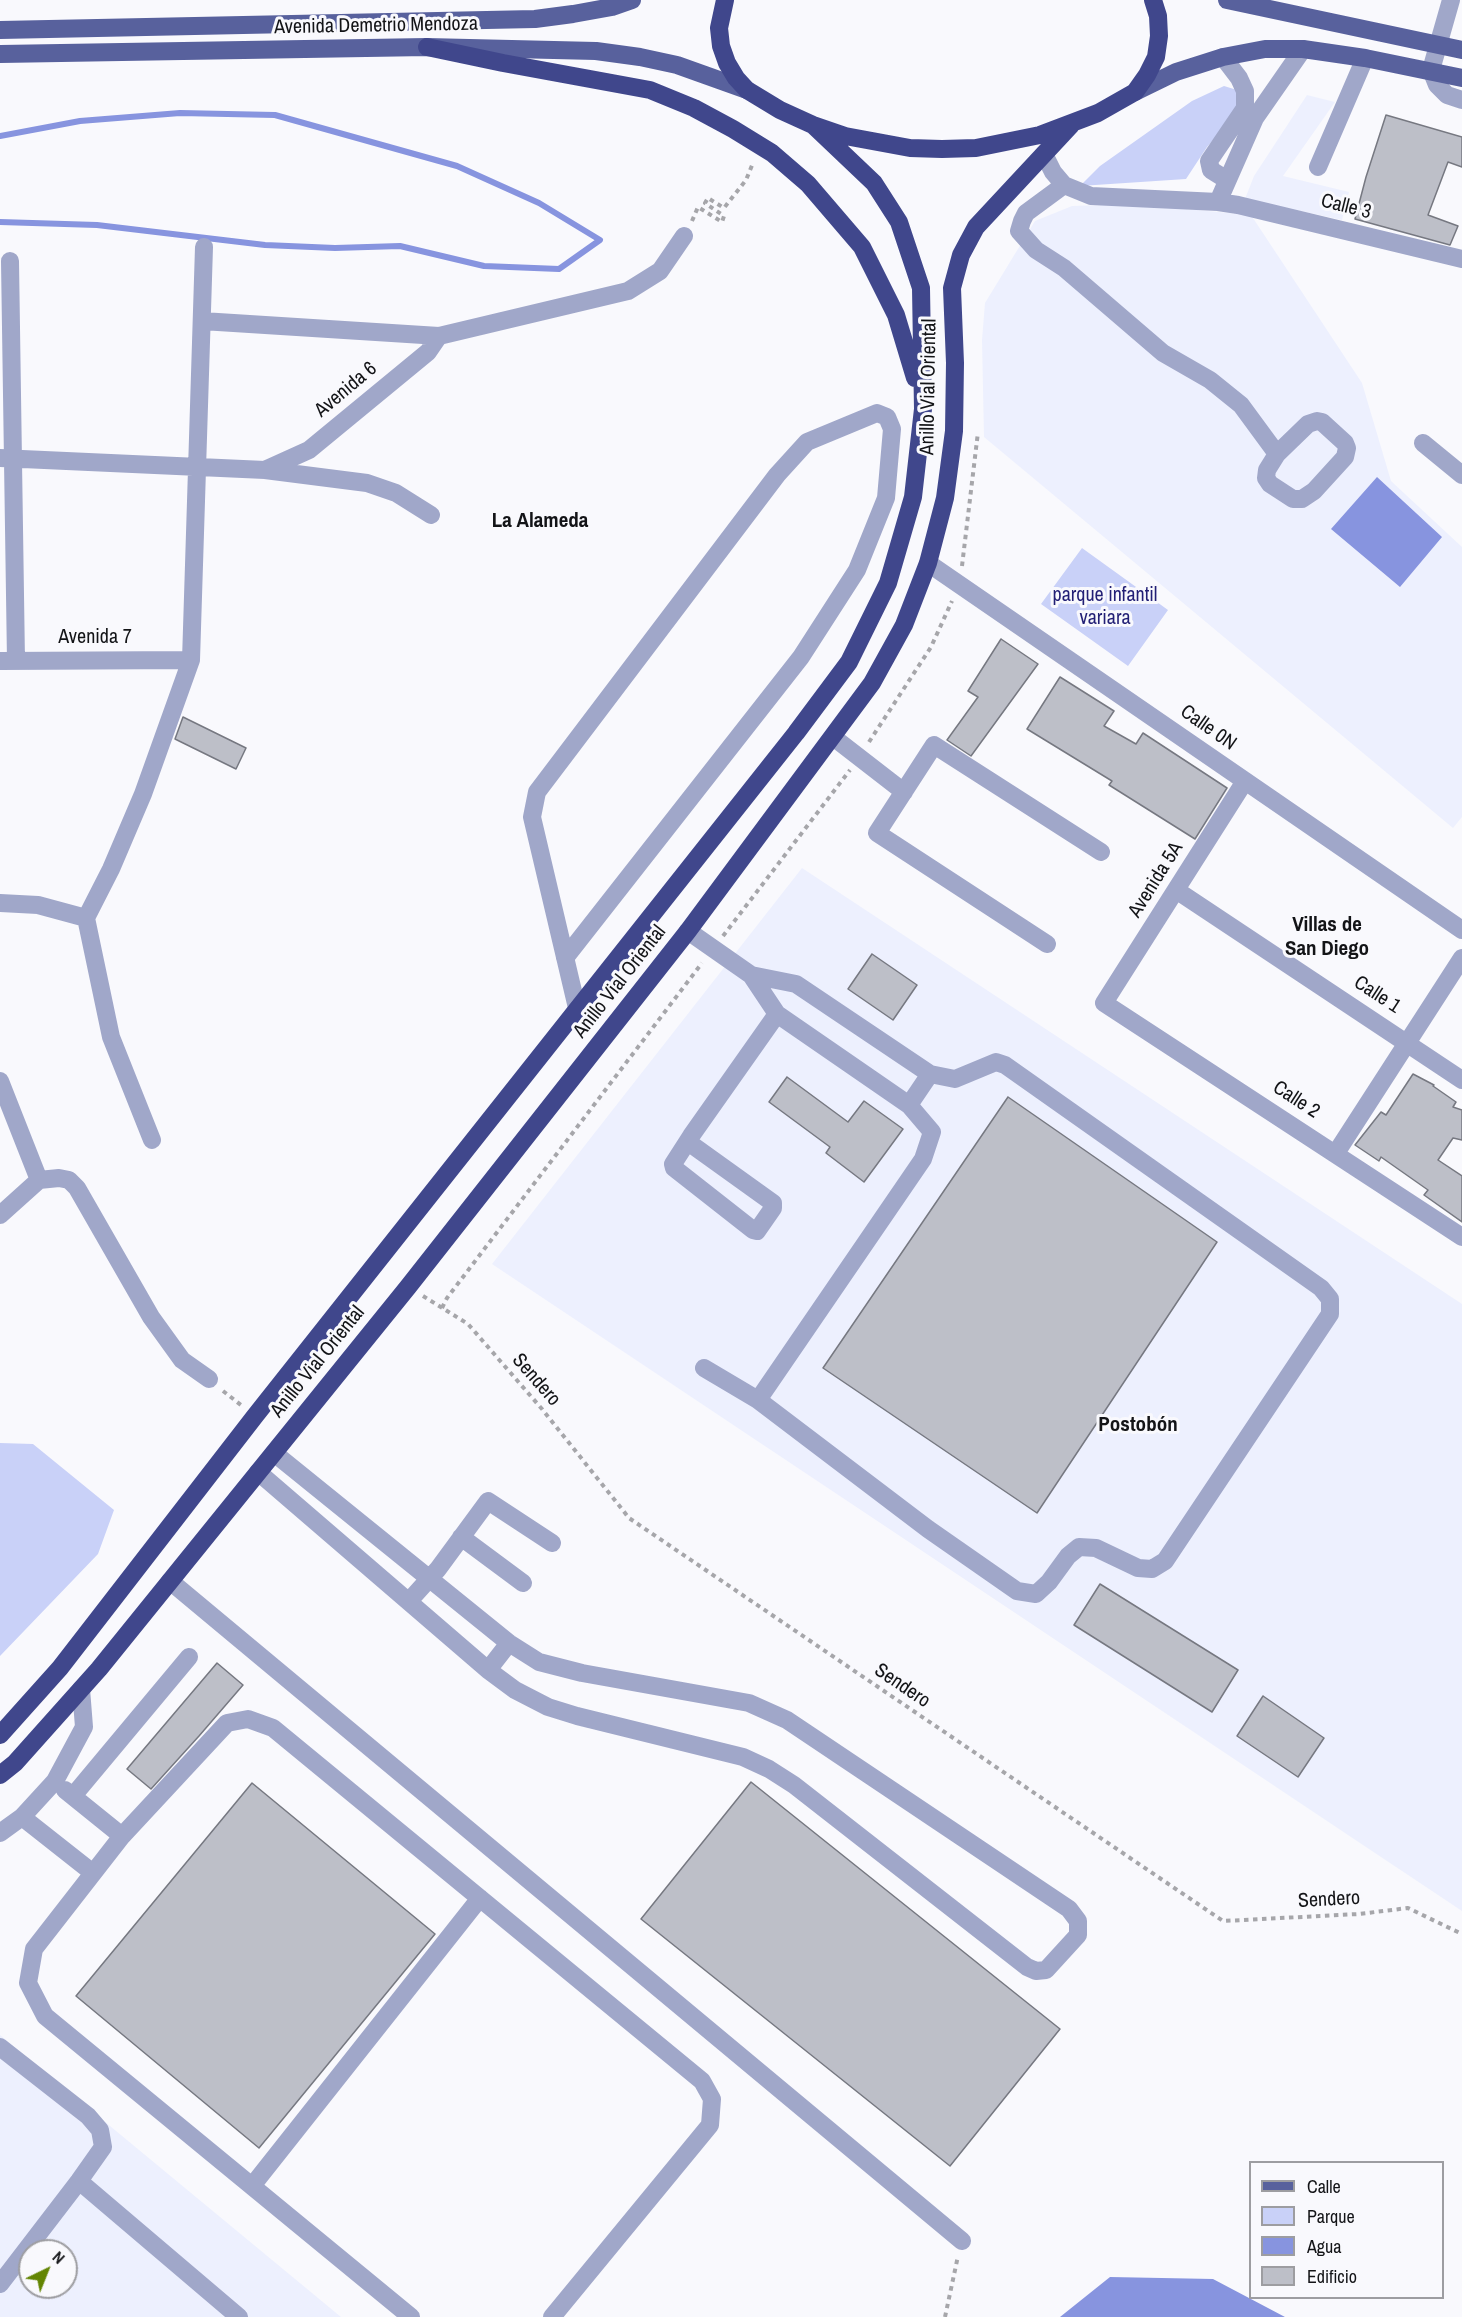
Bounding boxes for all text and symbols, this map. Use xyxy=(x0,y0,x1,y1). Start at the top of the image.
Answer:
street label: Avenida Demetrio Mendoza xyxy=(274,12,478,40)
street label: Calle 3 xyxy=(1318,189,1374,225)
street label: Anillo Vial Oriental xyxy=(916,319,942,455)
street label: Avenida 6 xyxy=(310,357,382,423)
district label: La Alameda xyxy=(492,508,588,534)
park label: parque infantil variara xyxy=(1053,584,1157,631)
street label: Avenida 7 xyxy=(58,626,132,650)
street label: Calle 0N xyxy=(1175,700,1241,756)
street label: Avenida 5A xyxy=(1123,838,1189,922)
district label: Villas de San Diego xyxy=(1285,912,1369,962)
street label: Anillo Vial Oriental xyxy=(569,921,671,1043)
street label: Calle 1 xyxy=(1349,971,1405,1019)
street label: Calle 2 xyxy=(1268,1076,1324,1124)
street label: Anillo Vial Oriental xyxy=(266,1301,370,1423)
street label: Sendero xyxy=(507,1349,565,1411)
district label: Postobón xyxy=(1098,1412,1178,1438)
street label: Sendero xyxy=(870,1659,934,1713)
street label: Sendero xyxy=(1297,1886,1361,1914)
legend xyxy=(1249,2161,1444,2299)
text: Calle xyxy=(1307,2174,1341,2199)
text: Parque xyxy=(1307,2204,1355,2229)
text: Agua xyxy=(1307,2234,1341,2259)
north arrow xyxy=(18,2239,78,2299)
text: N xyxy=(48,2246,70,2269)
text: Edificio xyxy=(1307,2264,1357,2289)

